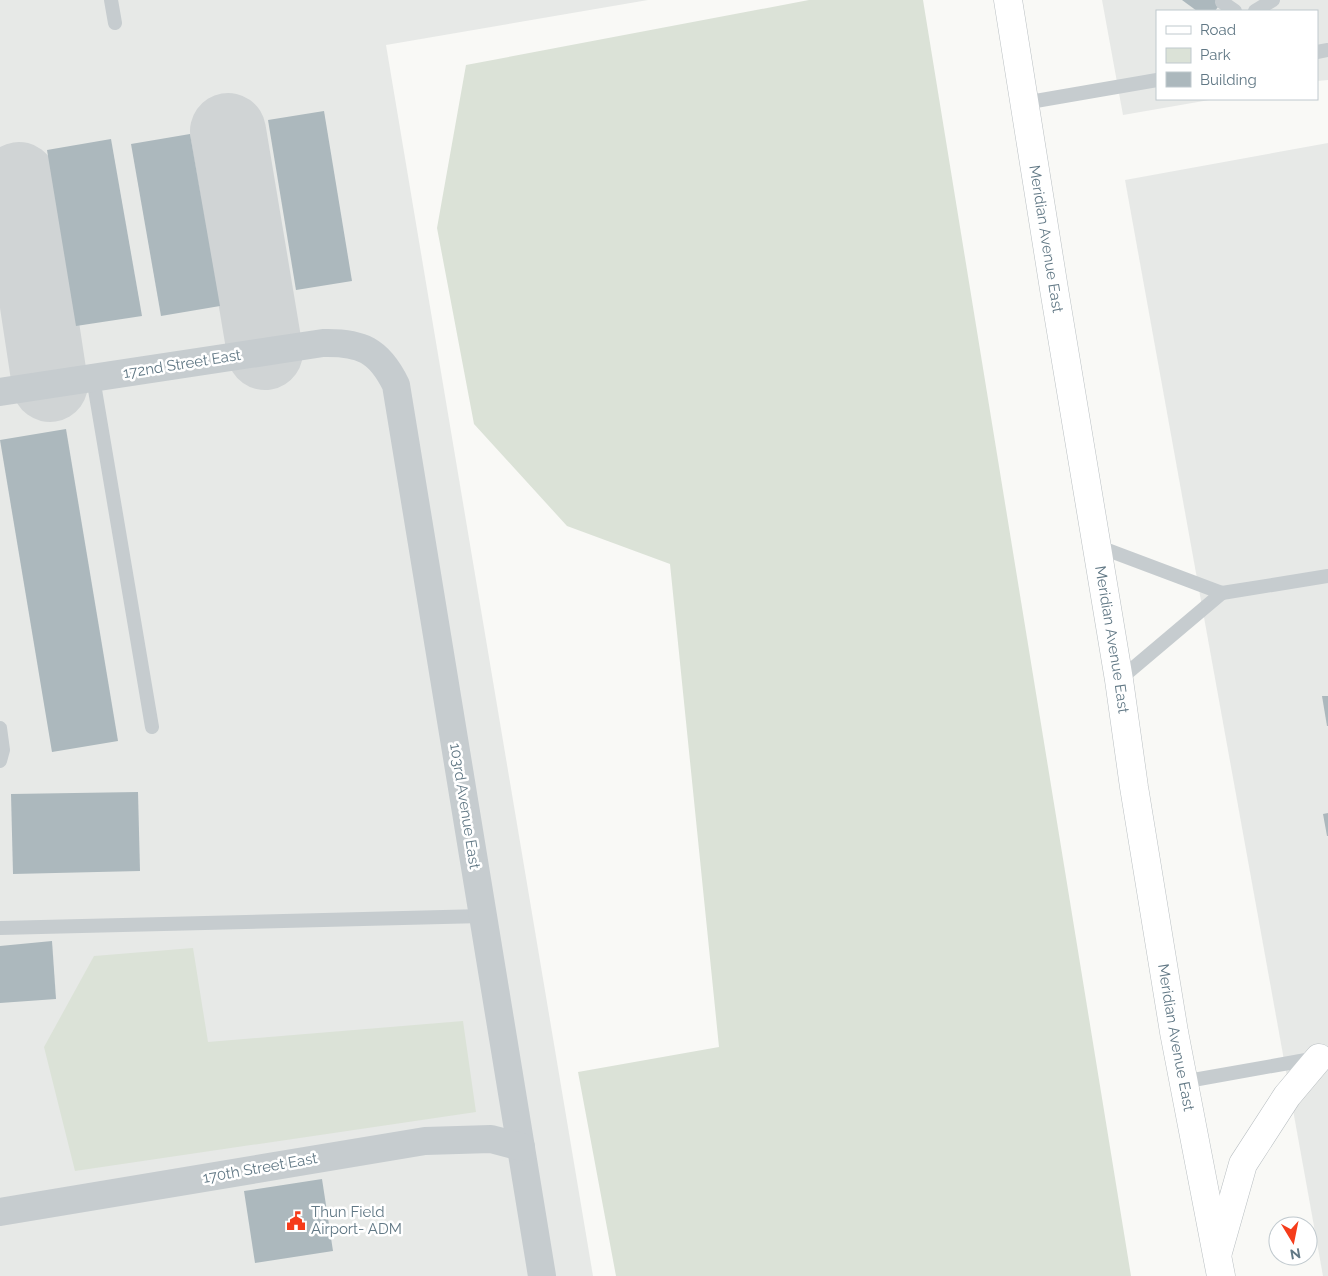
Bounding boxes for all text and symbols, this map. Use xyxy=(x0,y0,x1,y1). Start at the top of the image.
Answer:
legend xyxy=(1156,10,1318,100)
text: Road xyxy=(1200,21,1236,39)
text: Park xyxy=(1200,46,1231,64)
text: Building xyxy=(1200,71,1257,89)
street label: Meridian Avenue East xyxy=(1025,164,1067,314)
street label: 172nd Street East xyxy=(122,346,242,382)
street label: Meridian Avenue East xyxy=(1091,564,1133,715)
street label: 103rd Avenue East xyxy=(446,742,484,870)
street label: Meridian Avenue East xyxy=(1154,962,1198,1113)
street label: 170th Street East xyxy=(201,1149,319,1187)
place label: Thun Field Airport- ADM xyxy=(311,1203,402,1238)
public building icon: Thun Field Airport- ADM xyxy=(285,1210,307,1232)
north arrow xyxy=(1268,1216,1318,1266)
text: N xyxy=(1289,1245,1302,1263)

